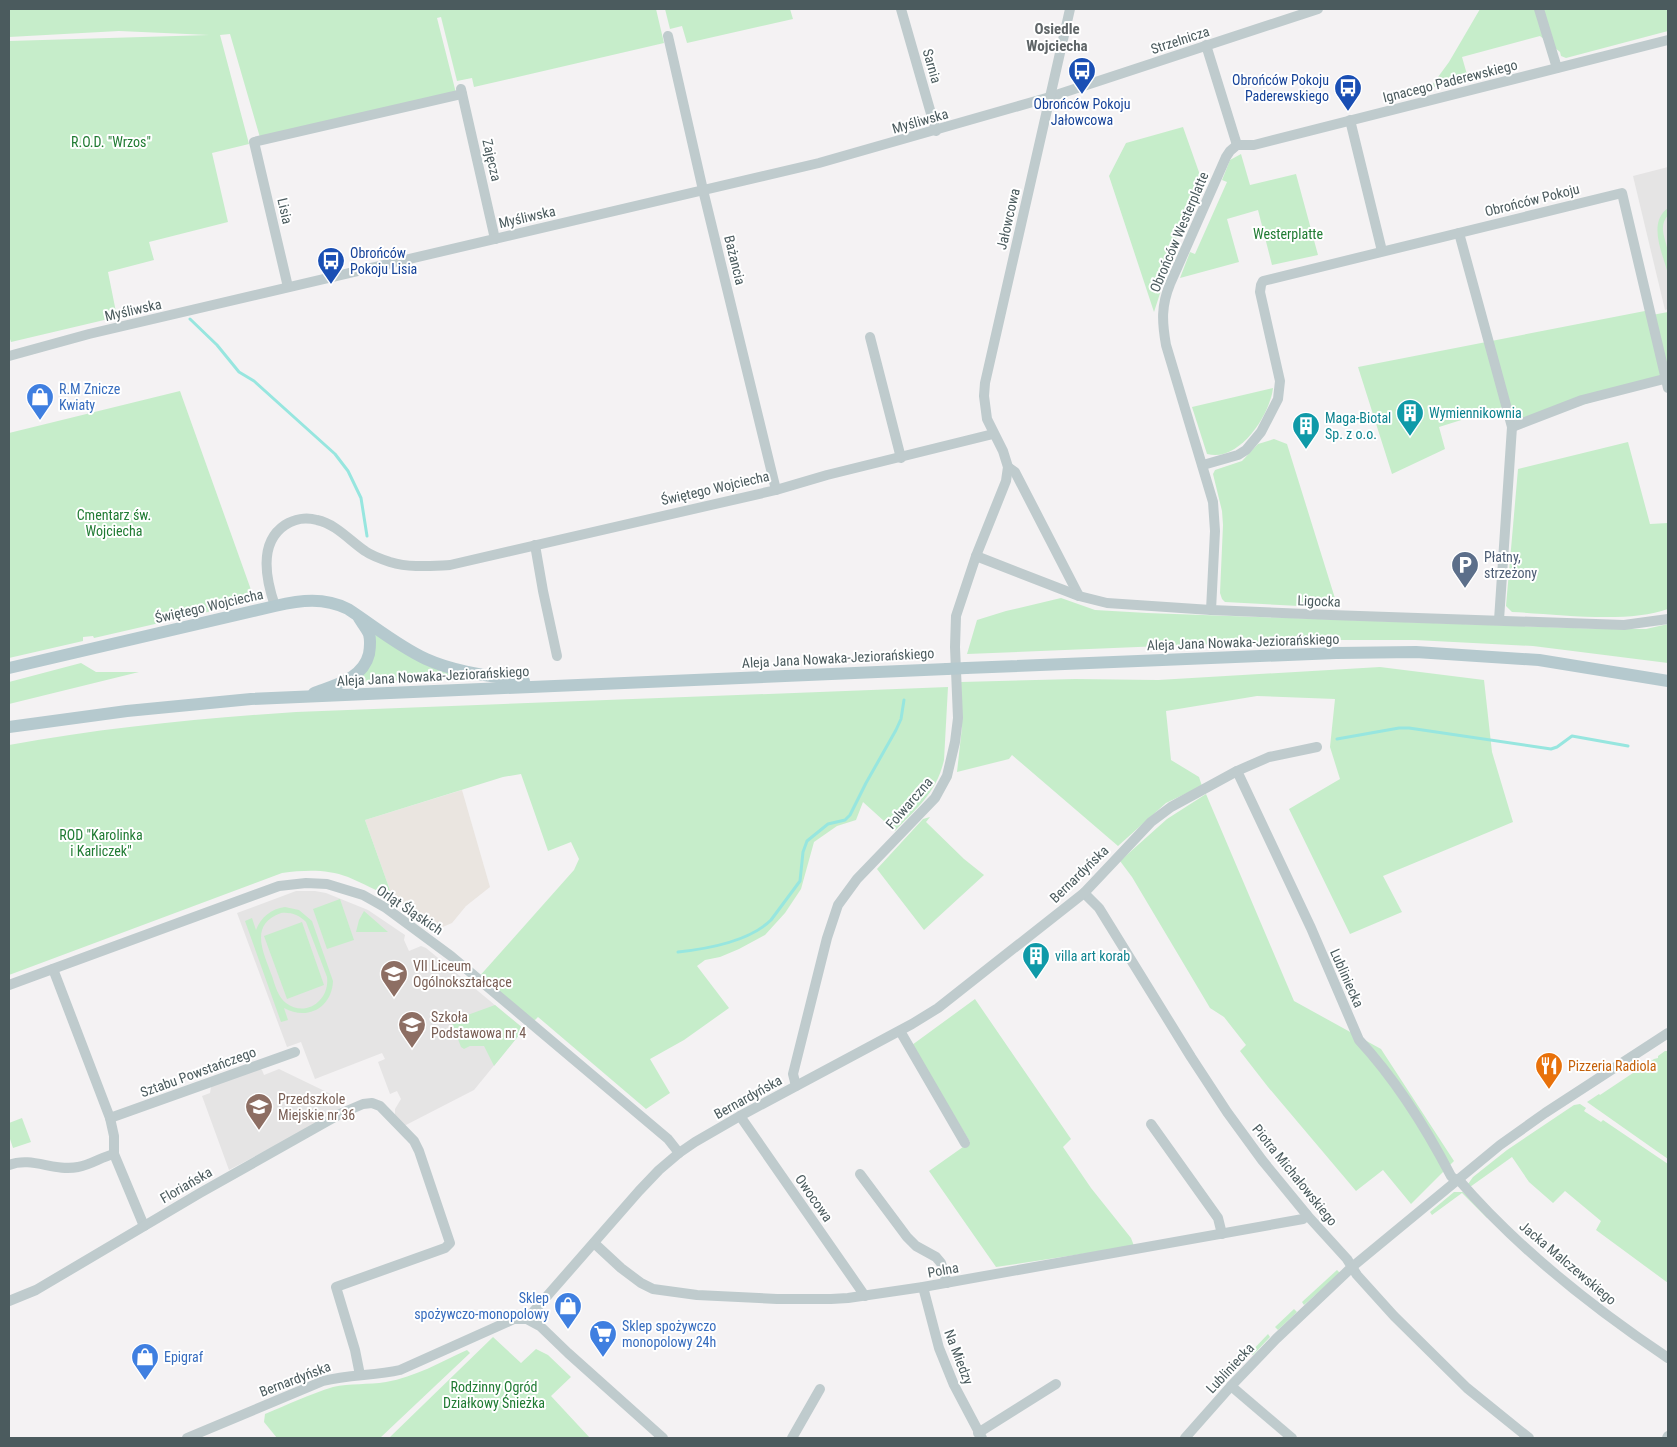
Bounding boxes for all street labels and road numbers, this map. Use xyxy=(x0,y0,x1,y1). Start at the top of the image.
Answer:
street label: Strzelnicza xyxy=(1149,23,1211,57)
street label: Sarnia xyxy=(919,47,945,85)
street label: Ignacego Paderewskiego xyxy=(1381,57,1519,105)
street label: Myśliwska xyxy=(890,105,950,137)
street label: Zajęcza xyxy=(479,137,505,183)
street label: Obrońców Westerplatte xyxy=(1146,169,1212,295)
street label: Obrońców Pokoju xyxy=(1483,181,1581,219)
street label: Jałowcowa xyxy=(993,187,1023,251)
street label: Lisia xyxy=(274,196,296,226)
street label: Myśliwska xyxy=(497,203,557,231)
street label: Bażancia xyxy=(721,234,749,286)
street label: Myśliwska xyxy=(103,296,163,324)
street label: Świętego Wojciecha xyxy=(659,467,771,508)
street label: Świętego Wojciecha xyxy=(153,585,265,626)
street label: Ligocka xyxy=(1297,592,1341,610)
street label: Aleja Jana Nowaka-Jeziorańskiego xyxy=(1146,631,1340,653)
street label: Aleja Jana Nowaka-Jeziorańskiego xyxy=(741,645,935,671)
street label: Aleja Jana Nowaka-Jeziorańskiego xyxy=(336,663,530,689)
street label: Folwarczna xyxy=(882,774,936,832)
street label: Bernardyńska xyxy=(1046,842,1112,906)
street label: Orląt Śląskich xyxy=(374,881,447,938)
street label: Lubliniecka xyxy=(1327,946,1367,1010)
street label: Sztabu Powstańczego xyxy=(138,1044,258,1100)
street label: Bernardyńska xyxy=(711,1072,785,1122)
street label: Piotra Michałowskiego xyxy=(1249,1121,1341,1229)
street label: Floriańska xyxy=(157,1164,215,1206)
street label: Owocowa xyxy=(792,1171,836,1225)
street label: Jacka Malczewskiego xyxy=(1516,1218,1620,1308)
street label: Polna xyxy=(926,1259,960,1281)
street label: Na Miedzy xyxy=(941,1327,977,1387)
street label: Lubliniecka xyxy=(1203,1340,1257,1396)
street label: Bernardyńska xyxy=(257,1358,333,1400)

